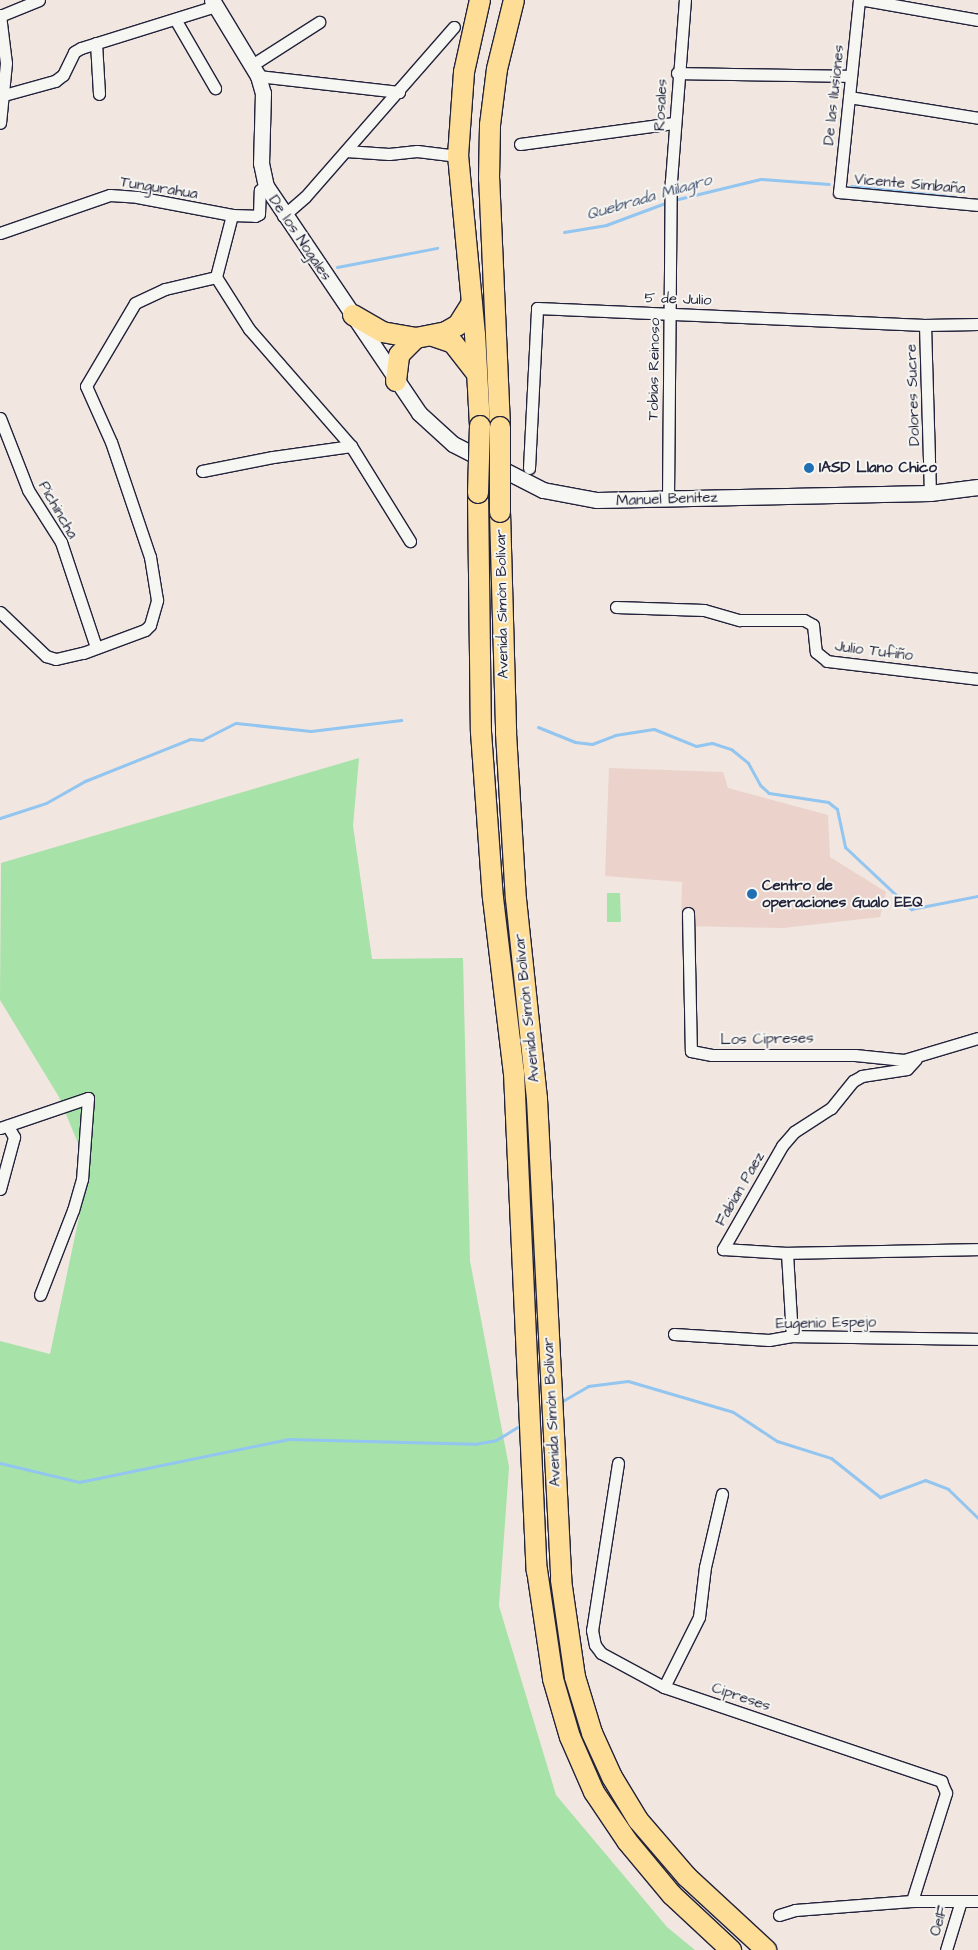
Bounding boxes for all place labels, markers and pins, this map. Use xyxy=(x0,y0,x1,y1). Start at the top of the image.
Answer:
place label: IASD Llano Chico xyxy=(819,459,937,477)
marker: IASD Llano Chico xyxy=(803,462,815,474)
place label: Centro de operaciones Gualo EEQ xyxy=(762,876,923,911)
marker: Centro de operaciones Gualo EEQ xyxy=(746,888,758,900)

